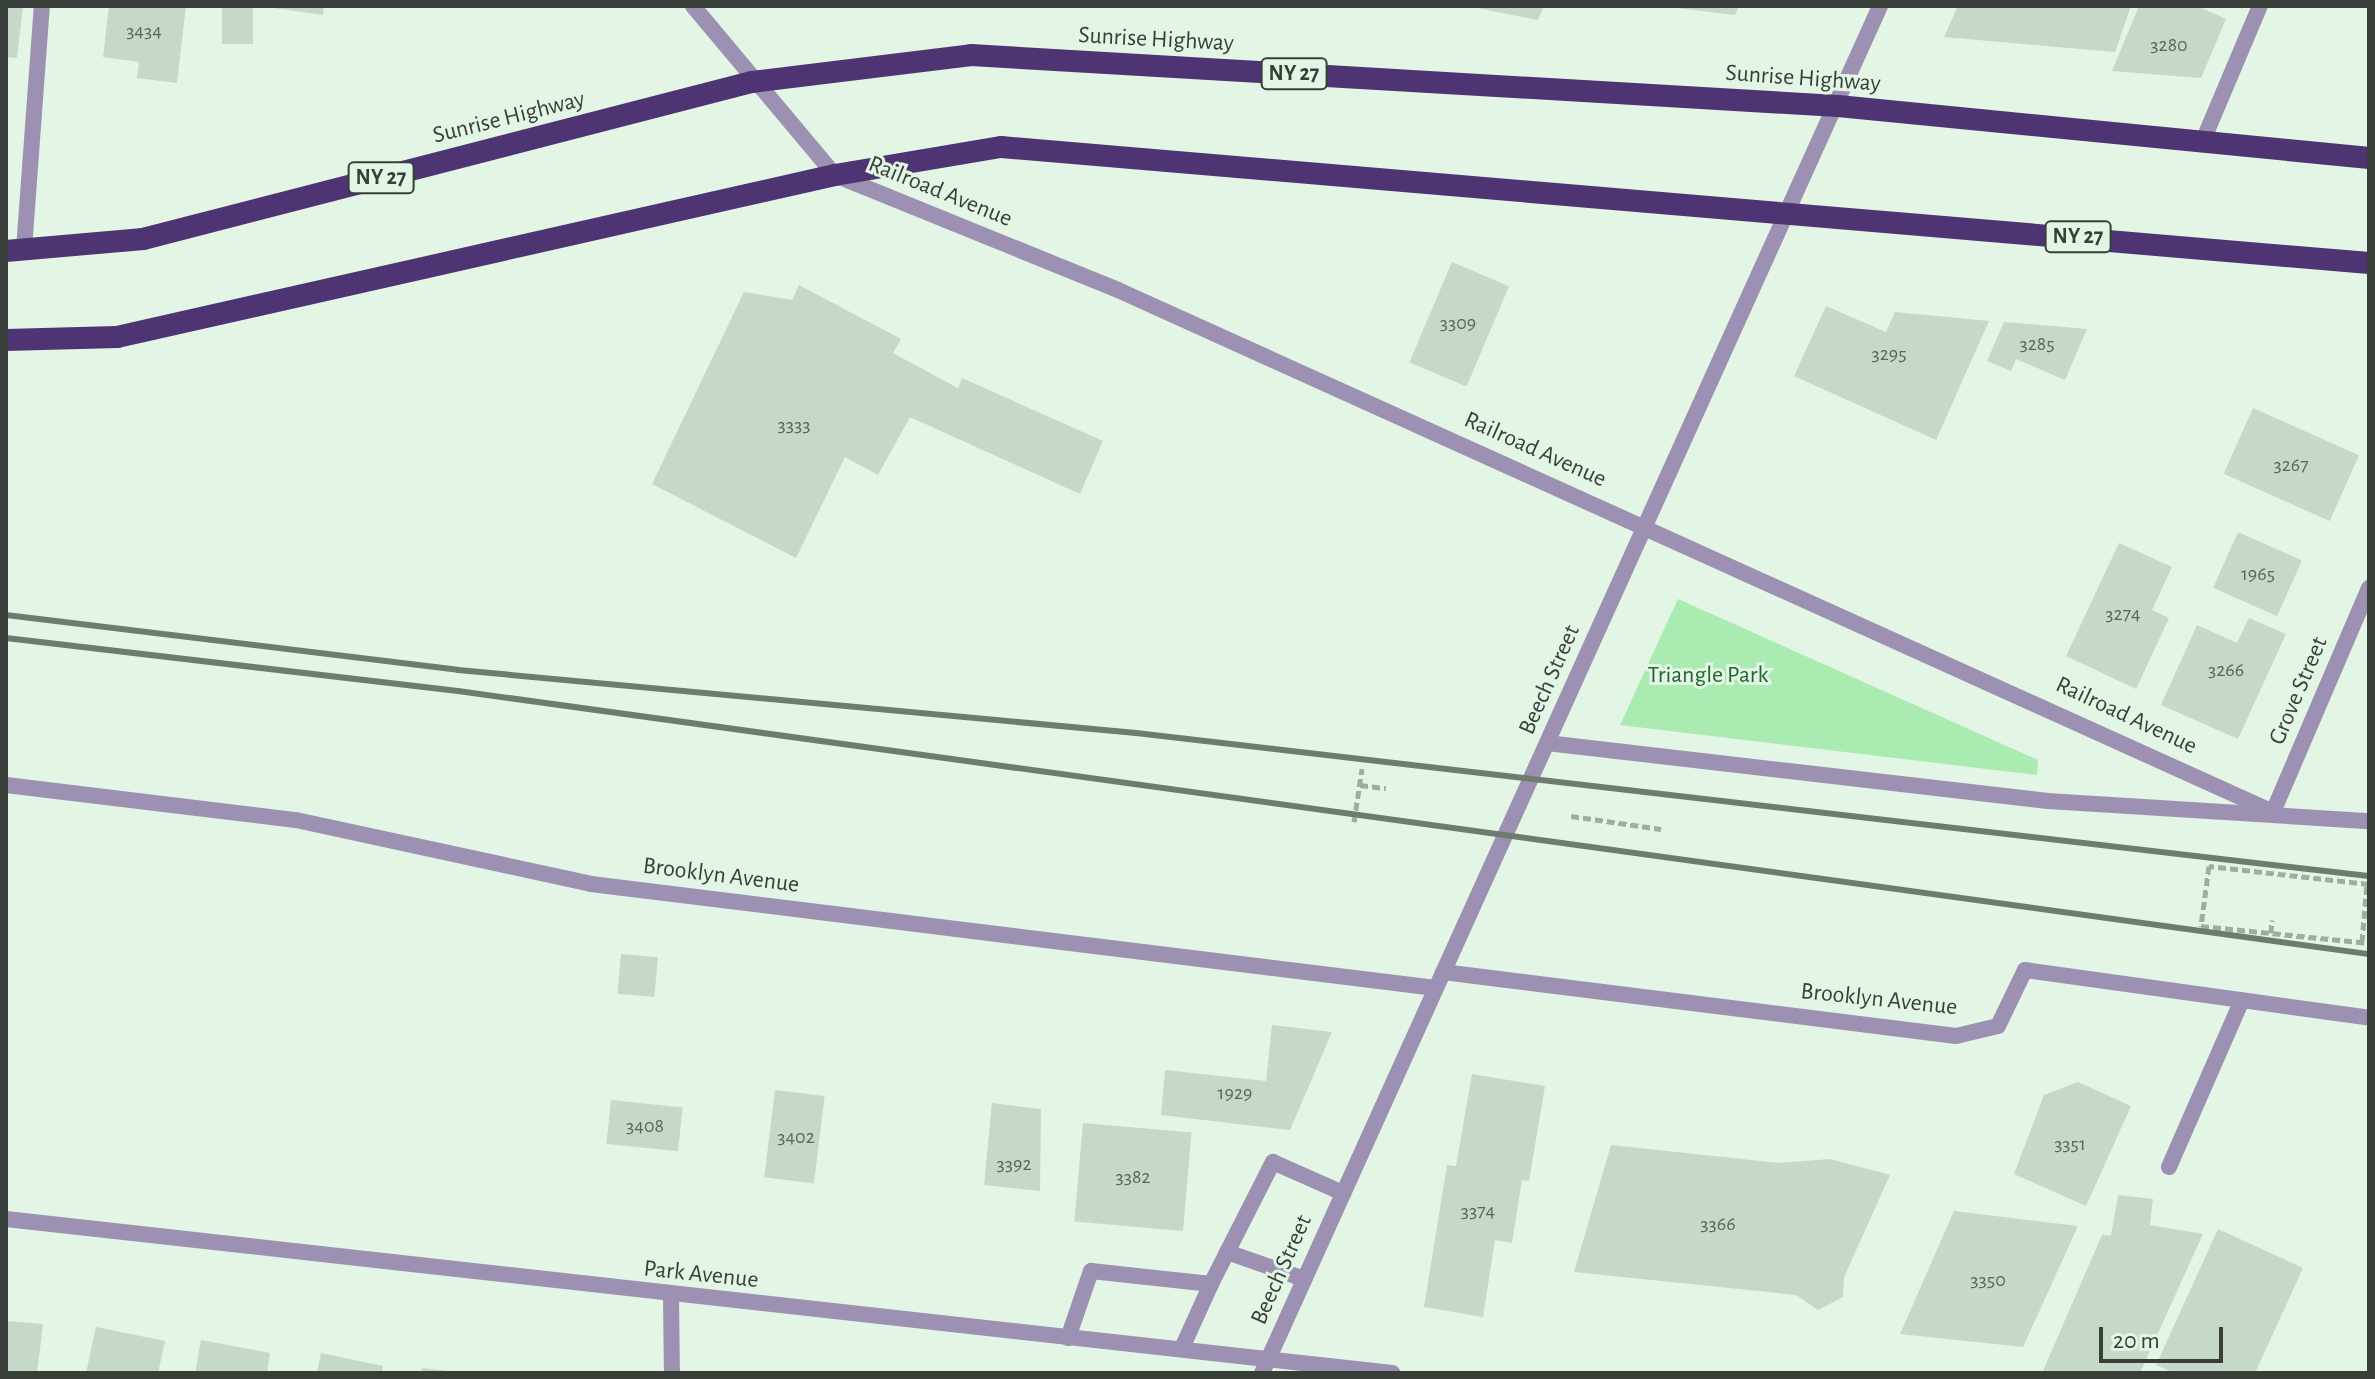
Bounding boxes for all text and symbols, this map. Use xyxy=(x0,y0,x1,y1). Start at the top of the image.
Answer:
house number: 3434 xyxy=(126,19,162,43)
street label: Sunrise Highway xyxy=(1078,22,1234,58)
house number: 3280 xyxy=(2150,33,2188,57)
road number: NY 27 xyxy=(1260,56,1328,92)
street label: Sunrise Highway xyxy=(1724,59,1882,99)
street label: Sunrise Highway xyxy=(430,85,588,151)
street label: Railroad Avenue xyxy=(864,150,1016,234)
road number: NY 27 xyxy=(347,160,415,196)
road number: NY 27 xyxy=(2044,219,2112,255)
house number: 3309 xyxy=(1440,311,1476,335)
house number: 3285 xyxy=(2019,332,2055,356)
house number: 3295 xyxy=(1871,342,1907,366)
street label: Railroad Avenue xyxy=(1459,406,1611,494)
house number: 3333 xyxy=(778,413,810,437)
house number: 3267 xyxy=(2273,453,2309,477)
house number: 1965 xyxy=(2241,562,2275,586)
house number: 3274 xyxy=(2105,602,2141,626)
street label: Beech Street xyxy=(1513,621,1587,739)
street label: Grove Street xyxy=(2263,633,2335,749)
house number: 3266 xyxy=(2208,658,2244,682)
park label: Triangle Park xyxy=(1647,662,1769,690)
street label: Railroad Avenue xyxy=(2051,671,2201,761)
street label: Brooklyn Avenue xyxy=(641,852,801,900)
street label: Brooklyn Avenue xyxy=(1799,977,1959,1023)
house number: 1929 xyxy=(1218,1081,1252,1105)
house number: 3408 xyxy=(626,1114,664,1138)
house number: 3402 xyxy=(777,1125,815,1149)
house number: 3351 xyxy=(2054,1132,2086,1156)
house number: 3392 xyxy=(997,1152,1031,1176)
house number: 3382 xyxy=(1115,1165,1151,1189)
house number: 3374 xyxy=(1461,1199,1495,1223)
street label: Beech Street xyxy=(1245,1211,1319,1329)
house number: 3366 xyxy=(1700,1212,1736,1236)
street label: Park Avenue xyxy=(642,1255,760,1295)
house number: 3350 xyxy=(1970,1268,2006,1292)
scale bar xyxy=(2103,1311,2227,1361)
text: 20 m xyxy=(2113,1329,2160,1353)

